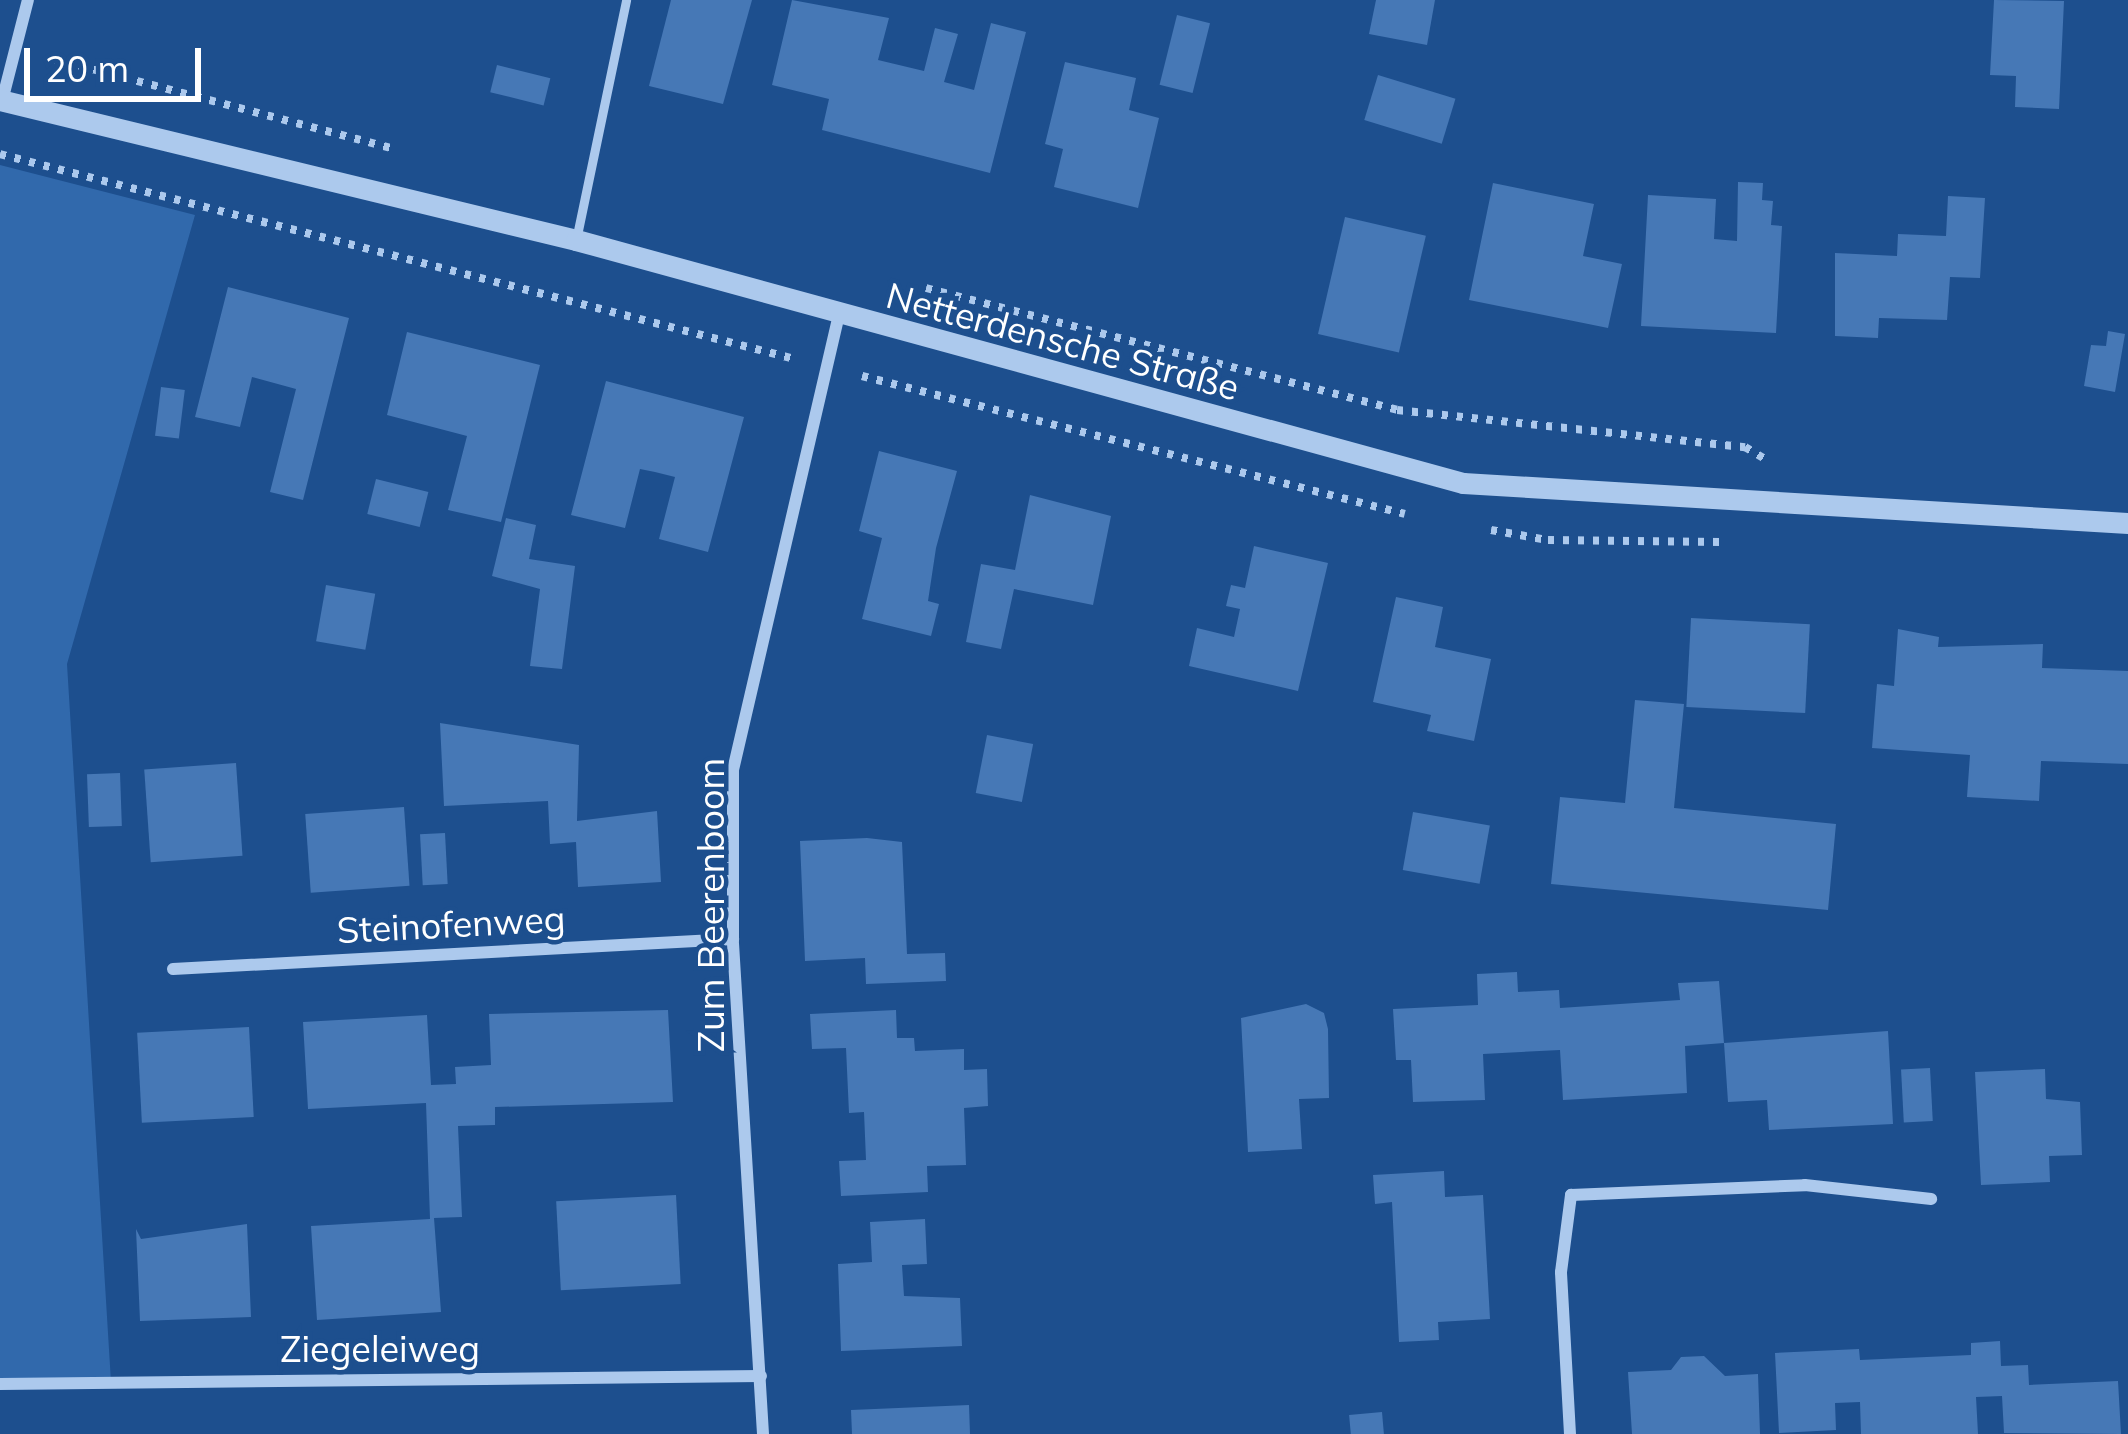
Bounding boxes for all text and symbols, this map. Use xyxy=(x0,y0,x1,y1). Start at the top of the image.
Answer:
scale bar xyxy=(30,24,207,98)
text: 20 m xyxy=(45,46,129,91)
street label: Netterdensche Straße xyxy=(882,273,1244,409)
street label: Zum Beerenboom xyxy=(689,758,733,1052)
street label: Steinofenweg xyxy=(336,896,566,952)
street label: Ziegeleiweg xyxy=(280,1327,480,1371)

